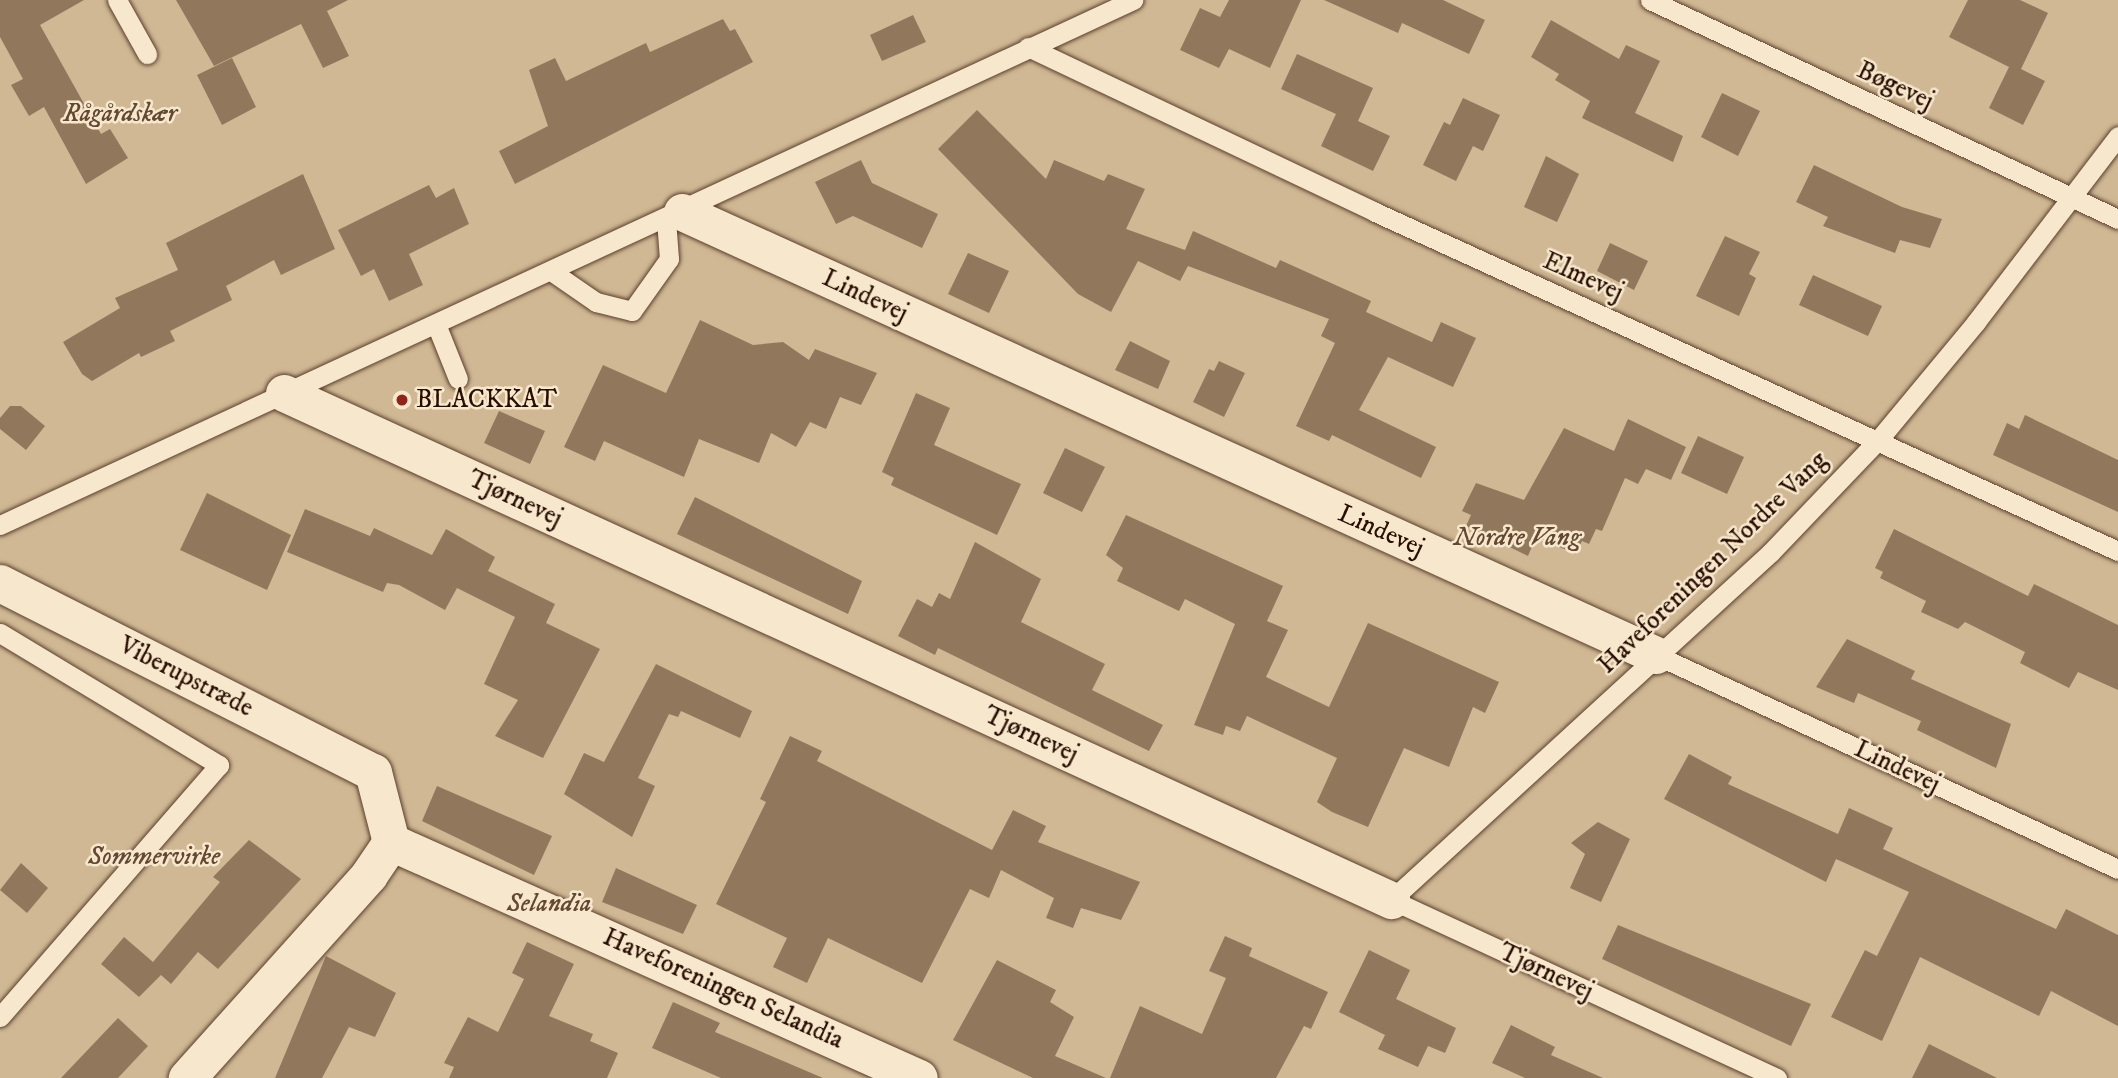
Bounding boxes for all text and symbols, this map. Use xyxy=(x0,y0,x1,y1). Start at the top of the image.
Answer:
street label: Bøgevej xyxy=(1852,55,1938,117)
park label: Rågårdskær xyxy=(63,98,177,130)
street label: Elmevej xyxy=(1538,245,1628,309)
street label: Lindevej xyxy=(817,263,913,329)
place label: BLACKKAT xyxy=(416,384,557,416)
marker: BLACKKAT xyxy=(394,392,410,408)
street label: Haveforeningen Nordre Vang xyxy=(1592,445,1834,681)
street label: Tjørnevej xyxy=(463,464,567,534)
street label: Lindevej xyxy=(1333,498,1429,564)
park label: Nordre Vang xyxy=(1454,522,1580,554)
street label: Viberupstræde xyxy=(114,630,258,724)
street label: Tjørnevej xyxy=(979,700,1083,770)
street label: Lindevej xyxy=(1849,734,1945,800)
park label: Sommervirke xyxy=(88,841,220,873)
park label: Selandia xyxy=(507,888,591,920)
street label: Haveforeningen Selandia xyxy=(598,922,848,1056)
street label: Tjørnevej xyxy=(1494,937,1598,1007)

